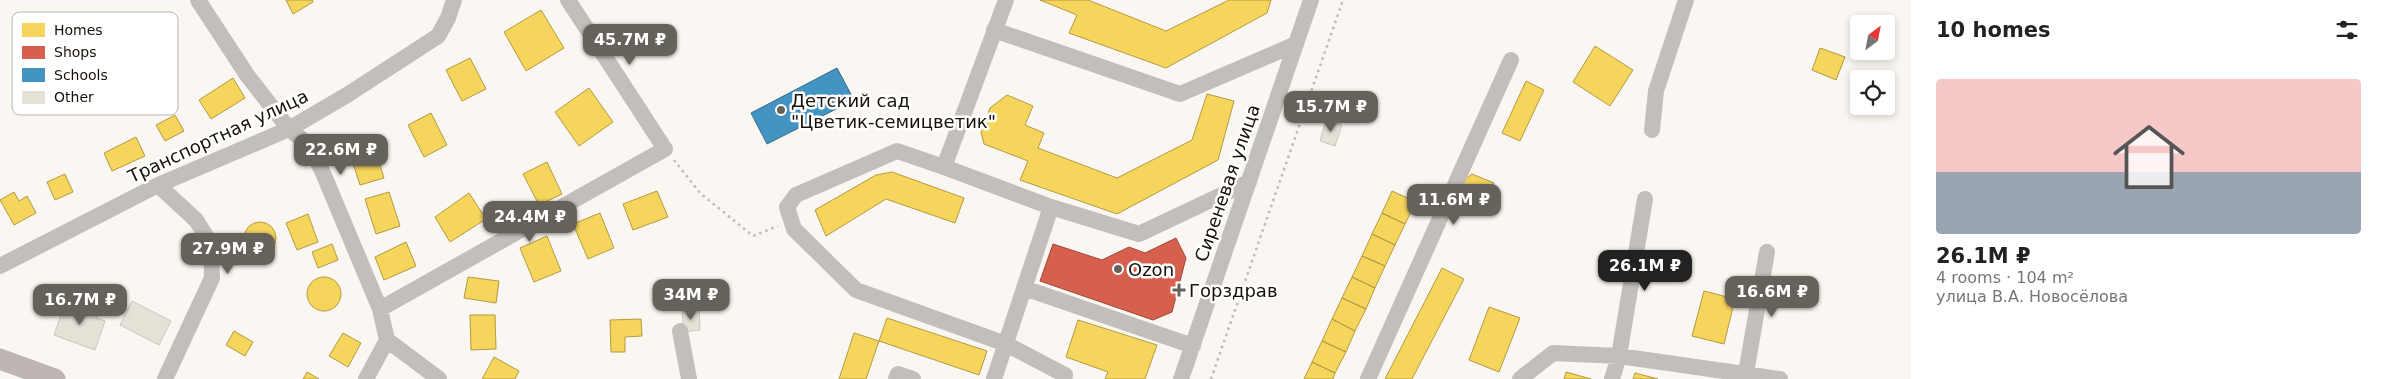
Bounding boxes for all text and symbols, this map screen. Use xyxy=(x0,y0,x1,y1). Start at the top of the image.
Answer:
legend xyxy=(12,12,178,115)
north arrow xyxy=(1850,15,1895,60)
map controls xyxy=(1850,15,1895,115)
icon: filters xyxy=(2333,16,2361,44)
text: 10 homes xyxy=(1936,18,2051,42)
text: Homes xyxy=(54,22,103,38)
pin: 45.7M ₽ xyxy=(584,23,676,66)
text: 45.7M ₽ xyxy=(594,30,666,49)
text: Shops xyxy=(54,44,97,60)
text: Schools xyxy=(54,67,108,83)
button: locate xyxy=(1850,70,1895,115)
street label: Транспортная улица xyxy=(124,85,311,187)
text: Other xyxy=(54,89,94,105)
place label: Детский сад "Цветик-семицветик" xyxy=(791,90,996,132)
pin: 15.7M ₽ xyxy=(1285,90,1377,133)
text: 15.7M ₽ xyxy=(1295,97,1367,116)
street label: Сиреневая улица xyxy=(1190,102,1264,264)
marker: Детский сад "Цветик-семицветик" xyxy=(775,104,787,116)
icon: home xyxy=(2104,112,2194,202)
pin: 22.6M ₽ xyxy=(295,134,387,176)
text: 22.6M ₽ xyxy=(305,140,377,159)
pin: 11.6M ₽ xyxy=(1408,184,1500,226)
text: 11.6M ₽ xyxy=(1418,190,1490,209)
pin: 24.4M ₽ xyxy=(484,200,576,243)
text: 24.4M ₽ xyxy=(494,207,566,226)
pin: 27.9M ₽ xyxy=(182,232,274,275)
text: 27.9M ₽ xyxy=(192,239,264,258)
text: 26.1M ₽ xyxy=(1936,244,2031,268)
pin: 26.1M ₽ xyxy=(1599,250,1691,292)
text: 26.1M ₽ xyxy=(1609,256,1681,275)
place label: Ozon xyxy=(1128,259,1174,280)
marker: Ozon xyxy=(1112,263,1124,275)
text: 4 rooms · 104 m² xyxy=(1936,268,2074,287)
pin: 16.6M ₽ xyxy=(1726,276,1818,318)
pin: 34M ₽ xyxy=(656,278,726,321)
place label: Горздрав xyxy=(1189,280,1278,301)
text: 16.6M ₽ xyxy=(1736,282,1808,301)
pin: 16.7M ₽ xyxy=(34,284,126,326)
marker: Горздрав xyxy=(1173,284,1185,296)
text: 34M ₽ xyxy=(664,285,718,304)
text: улица В.А. Новосёлова xyxy=(1936,287,2128,306)
text: 16.7M ₽ xyxy=(44,290,116,309)

